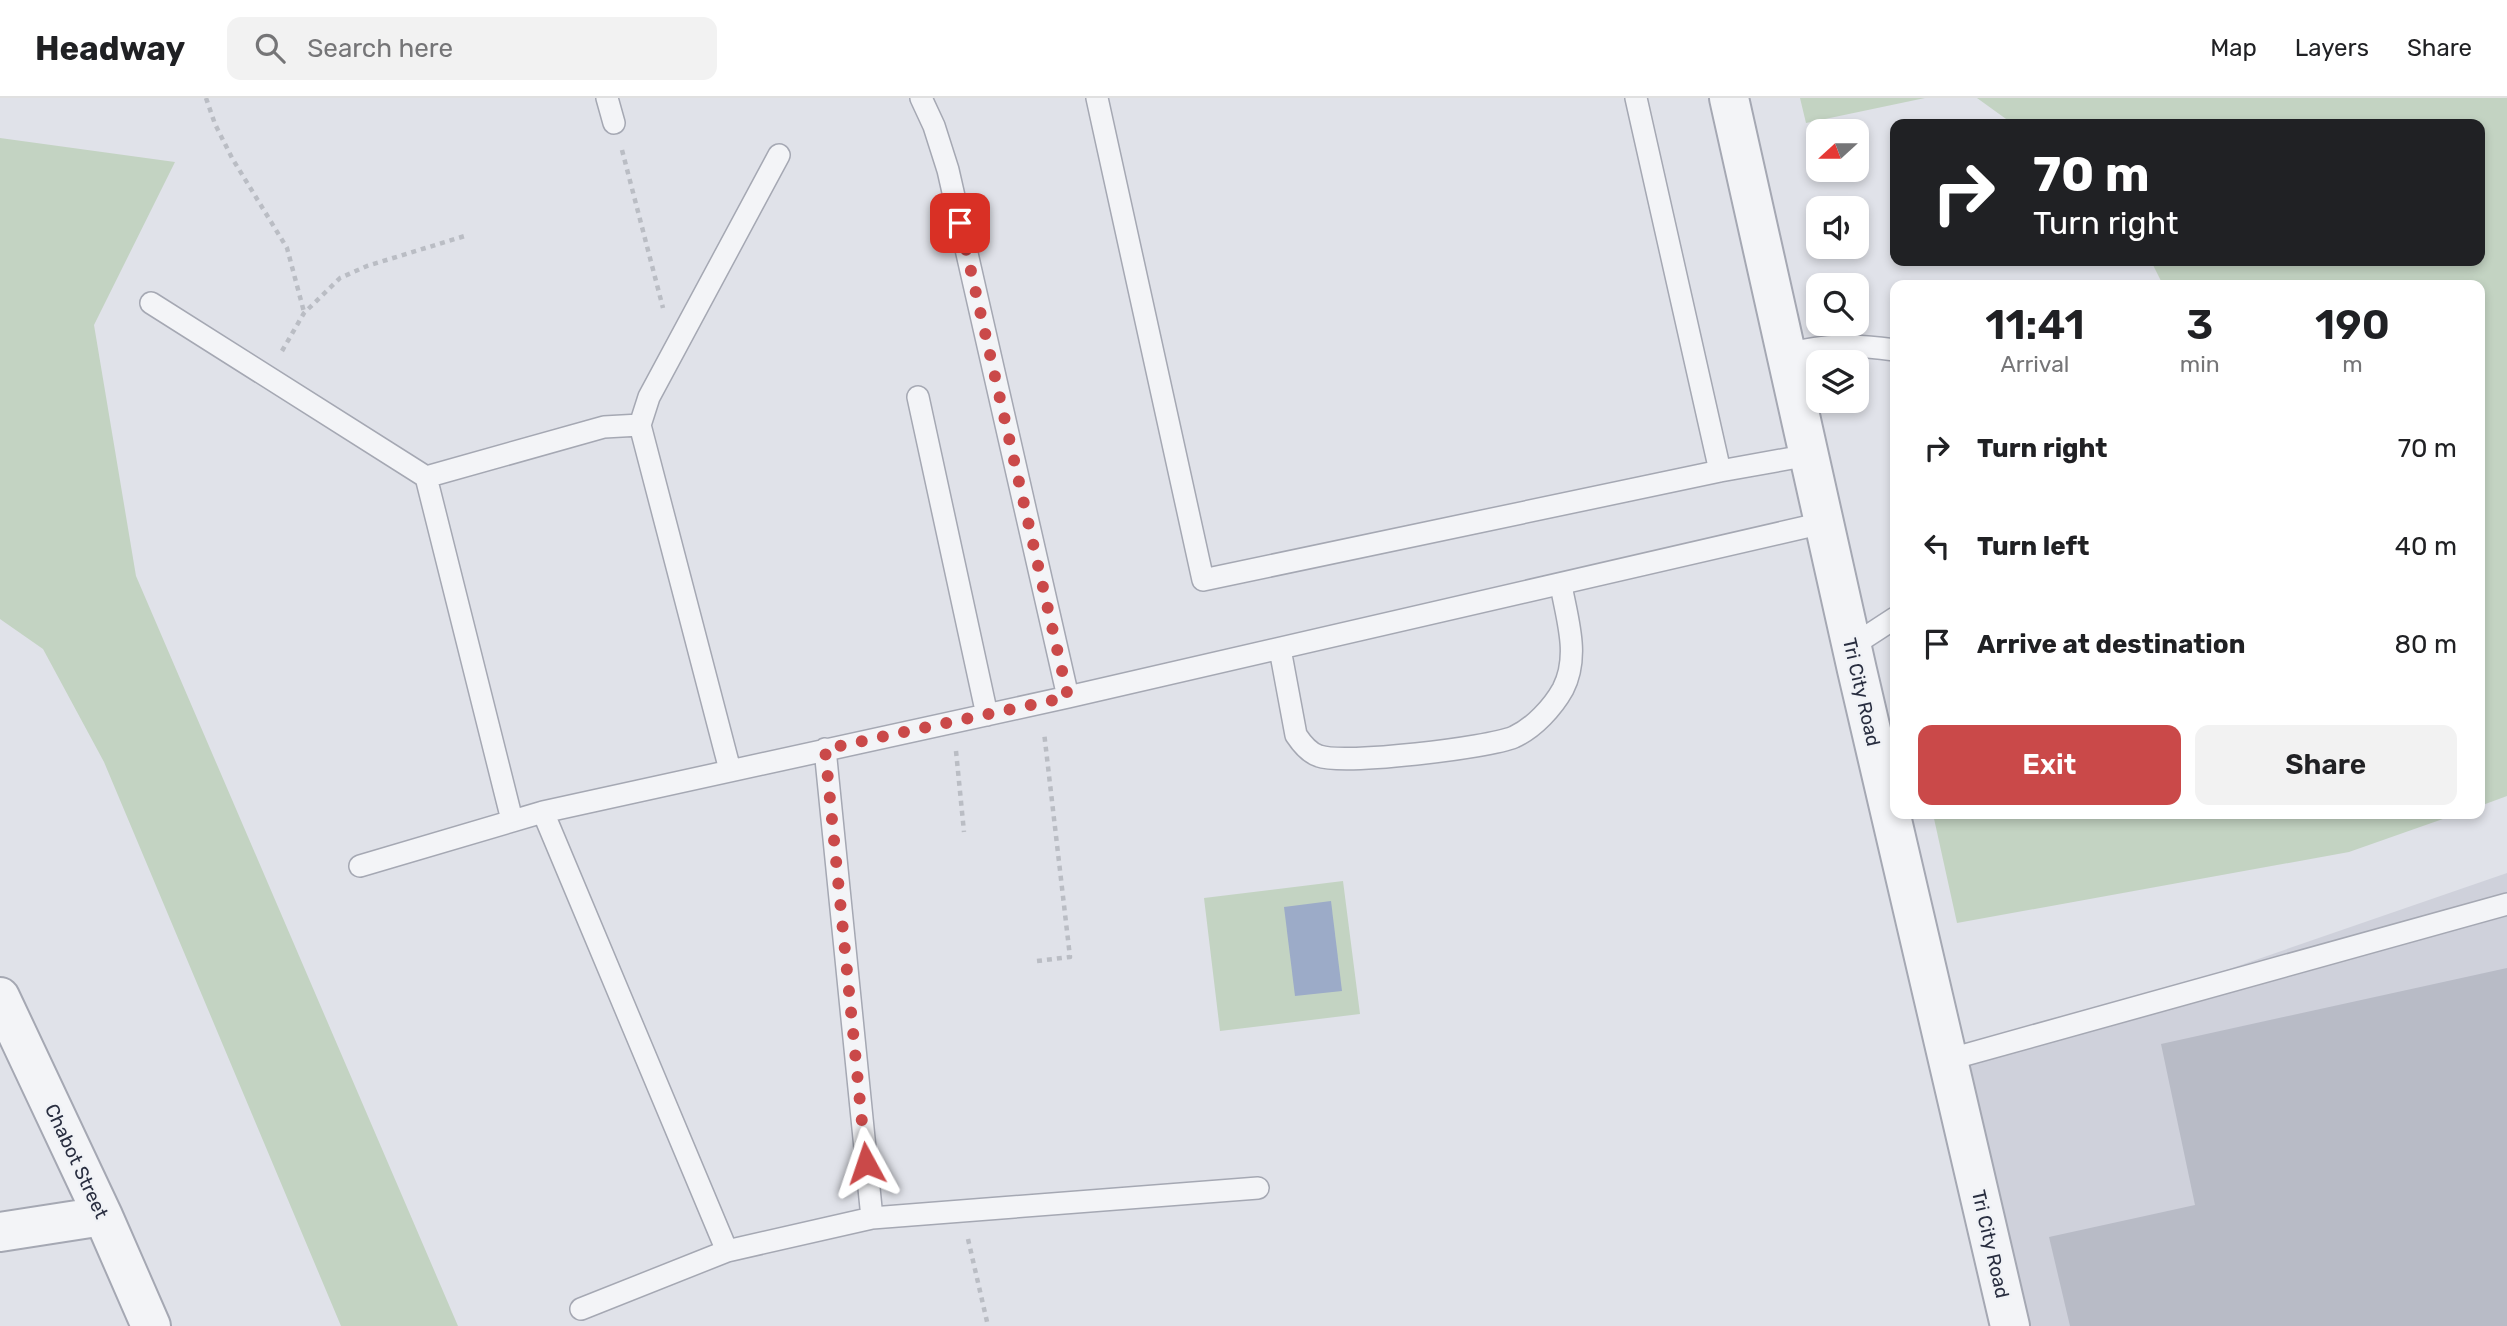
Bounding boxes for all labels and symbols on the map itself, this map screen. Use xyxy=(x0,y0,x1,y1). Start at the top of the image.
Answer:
north arrow xyxy=(1806,119,1869,182)
pin xyxy=(930,193,990,253)
street label: Tri City Road xyxy=(1838,636,1885,748)
street label: Chabot Street xyxy=(40,1100,113,1223)
position arrow xyxy=(829,1126,903,1200)
street label: Tri City Road xyxy=(1967,1188,2014,1300)

